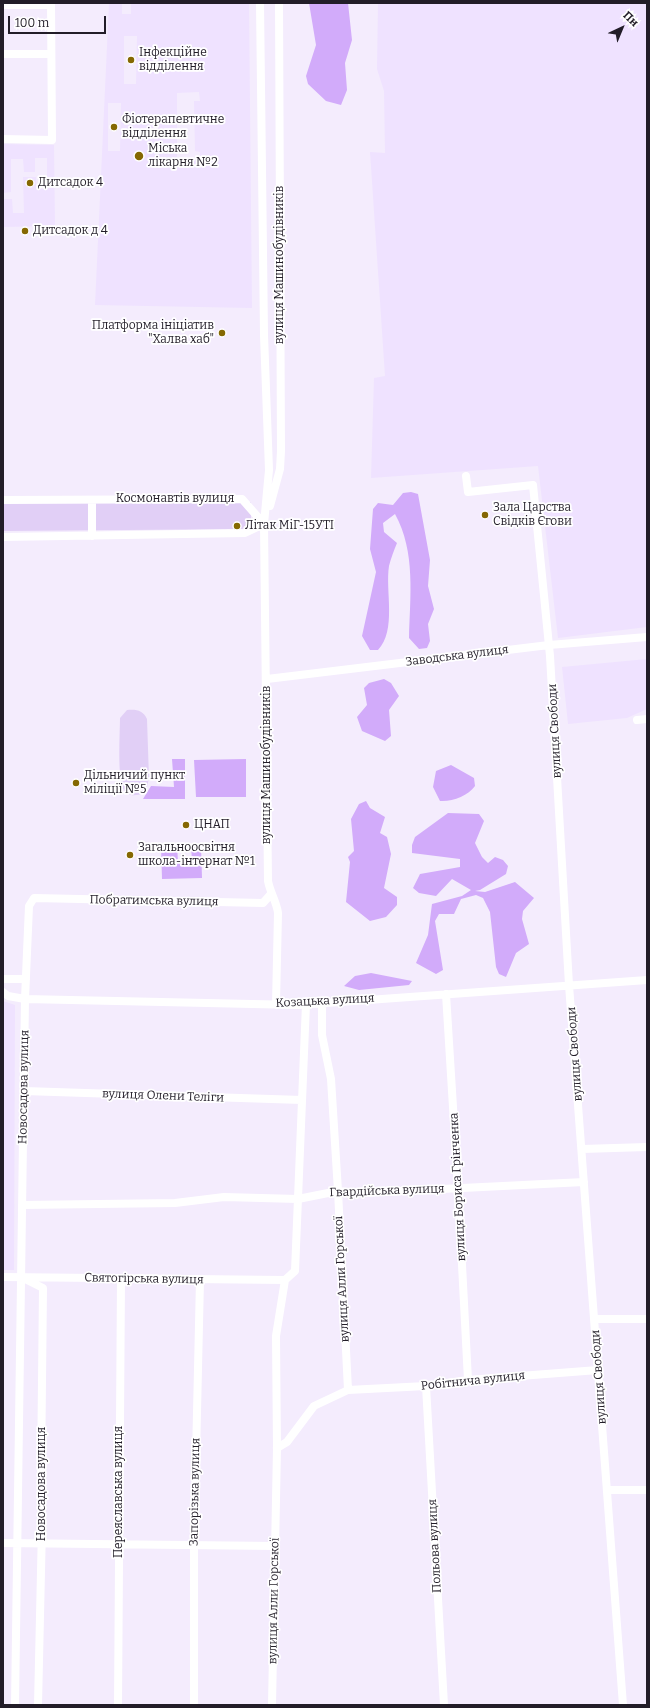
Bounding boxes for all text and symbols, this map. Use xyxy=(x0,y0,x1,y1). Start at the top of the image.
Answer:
scale bar xyxy=(10,8,108,34)
north arrow xyxy=(602,8,642,48)
text: Пн xyxy=(620,9,641,29)
text: 100 m xyxy=(15,16,49,30)
place label: Інфекційне відділення xyxy=(139,46,207,74)
marker: Інфекційне відділення xyxy=(126,55,136,65)
place label: Фіотерапевтичне відділення xyxy=(122,113,224,141)
marker: Фіотерапевтичне відділення xyxy=(109,122,119,132)
place label: Міська лікарня №2 xyxy=(148,142,218,170)
marker: Міська лікарня №2 xyxy=(133,150,145,162)
place label: Дитсадок 4 xyxy=(38,176,103,190)
marker: Дитсадок 4 xyxy=(25,178,35,188)
street label: вулиця Машинобудівників xyxy=(273,186,287,344)
place label: Дитсадок д 4 xyxy=(33,224,108,238)
marker: Дитсадок д 4 xyxy=(20,226,30,236)
place label: Платформа ініціатив "Халва хаб" xyxy=(92,319,214,347)
marker: Платформа ініціатив "Халва хаб" xyxy=(217,328,227,338)
street label: Космонавтів вулиця xyxy=(116,492,234,506)
place label: Зала Царства Свідків Єгови xyxy=(493,501,572,529)
marker: Зала Царства Свідків Єгови xyxy=(480,510,490,520)
place label: Літак МіГ-15УТІ xyxy=(245,519,334,533)
marker: Літак МіГ-15УТІ xyxy=(232,521,242,531)
street label: Заводська вулиця xyxy=(405,643,509,669)
street label: вулиця Свободи xyxy=(545,683,565,779)
street label: вулиця Машинобудівників xyxy=(260,686,274,844)
place label: Дільничий пункт міліції №5 xyxy=(84,769,185,797)
marker: Дільничий пункт міліції №5 xyxy=(71,778,81,788)
place label: ЦНАП xyxy=(194,818,230,832)
marker: ЦНАП xyxy=(181,820,191,830)
place label: Загальноосвітня школа-інтернат №1 xyxy=(138,841,255,869)
marker: Загальноосвітня школа-інтернат №1 xyxy=(125,850,135,860)
street label: Побратимська вулиця xyxy=(89,893,219,909)
street label: Козацька вулиця xyxy=(275,991,375,1011)
street label: вулиця Свободи xyxy=(565,1006,585,1102)
street label: Новосадова вулиця xyxy=(16,1030,32,1144)
street label: вулиця Олени Теліги xyxy=(102,1087,224,1105)
street label: вулиця Бориса Грінченка xyxy=(447,1112,469,1262)
street label: Гвардійська вулиця xyxy=(329,1182,445,1200)
street label: вулиця Алли Горської xyxy=(331,1215,353,1343)
street label: Святогірська вулиця xyxy=(84,1271,204,1287)
street label: вулиця Свободи xyxy=(589,1329,609,1425)
street label: Робітнича вулиця xyxy=(420,1368,526,1394)
street label: Переяславська вулиця xyxy=(112,1426,126,1558)
street label: Новосадова вулиця xyxy=(35,1427,49,1541)
street label: Запорізька вулиця xyxy=(187,1438,203,1546)
street label: Польова вулиця xyxy=(425,1499,445,1593)
street label: вулиця Алли Горської xyxy=(266,1538,282,1664)

